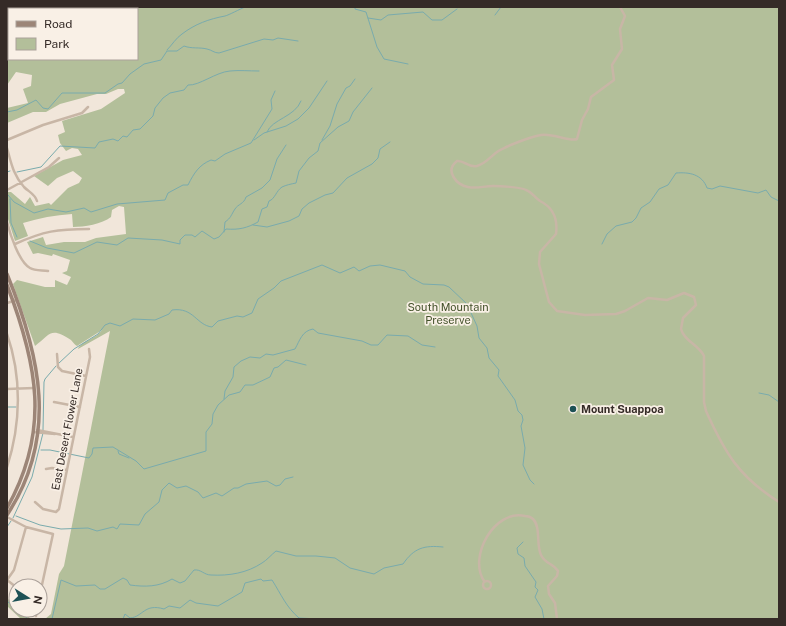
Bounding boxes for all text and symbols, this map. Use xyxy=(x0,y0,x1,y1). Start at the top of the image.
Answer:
legend xyxy=(8,8,138,60)
text: Road xyxy=(44,17,72,31)
text: Park xyxy=(44,37,70,51)
park label: South Mountain Preserve xyxy=(407,301,489,326)
street label: East Desert Flower Lane xyxy=(49,367,85,491)
place label: Mount Suappoa xyxy=(581,403,663,415)
marker: Mount Suappoa xyxy=(568,404,578,414)
north arrow xyxy=(8,578,48,618)
text: N xyxy=(31,595,45,605)

